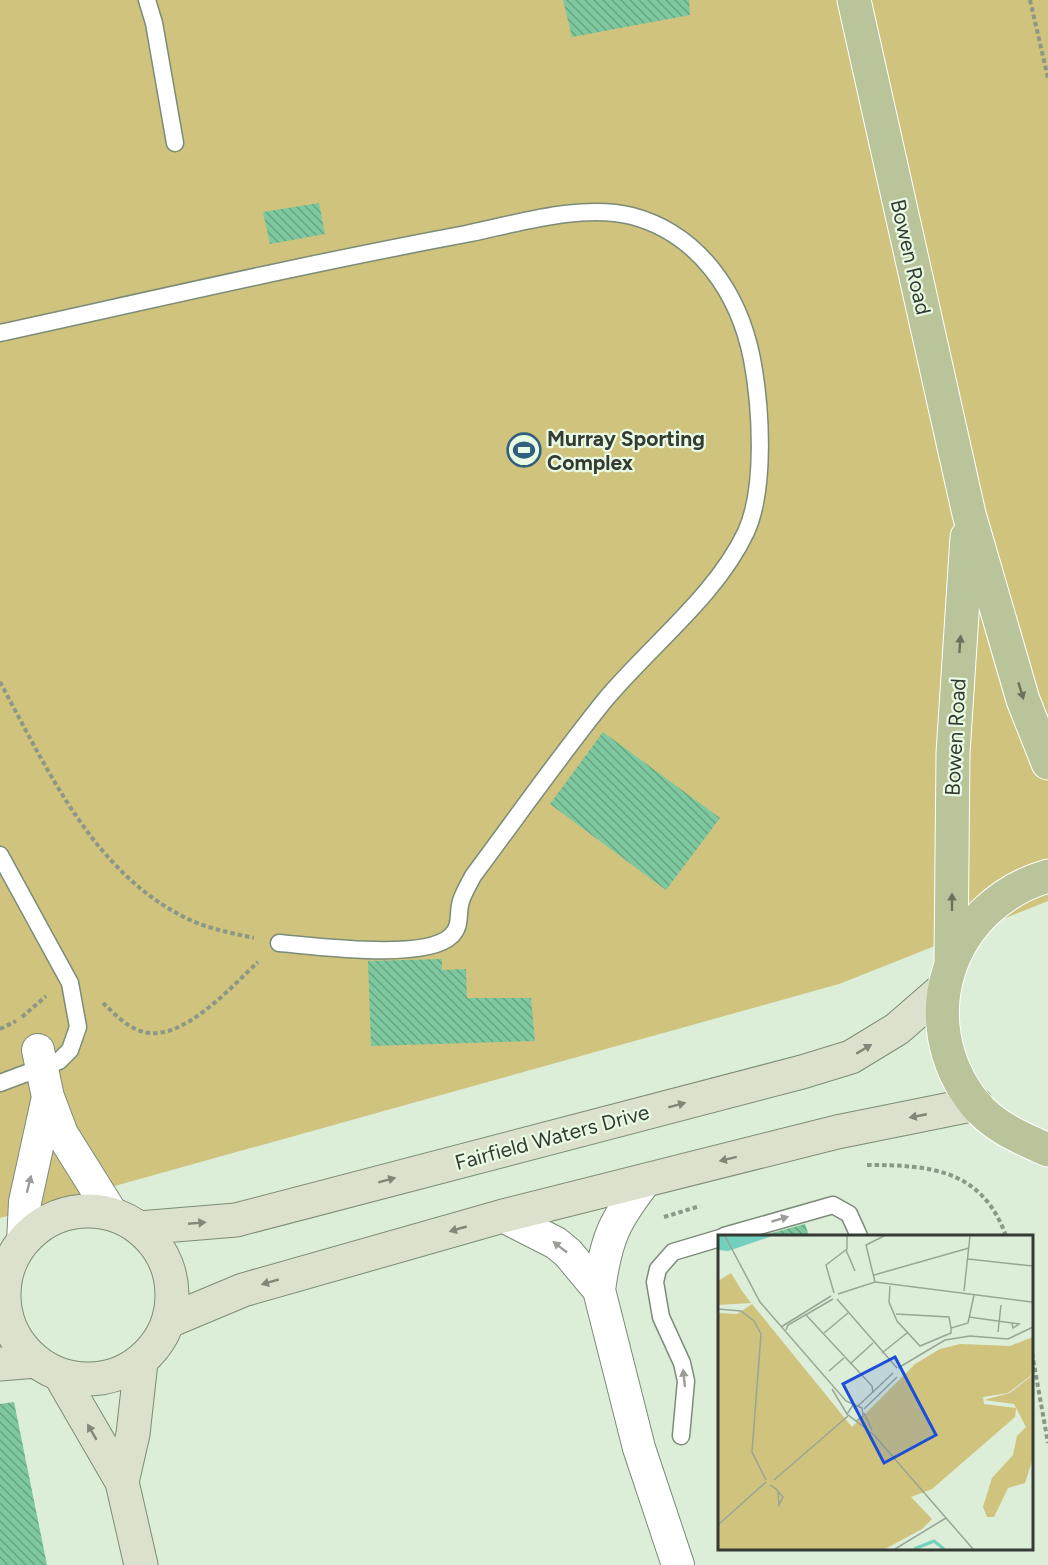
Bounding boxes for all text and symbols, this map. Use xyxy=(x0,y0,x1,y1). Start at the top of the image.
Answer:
street label: Bowen Road xyxy=(886,197,936,317)
place label: Murray Sporting Complex xyxy=(547,426,705,475)
sports icon: Murray Sporting Complex xyxy=(506,432,542,468)
one-way arrow xyxy=(955,634,965,653)
street label: Bowen Road xyxy=(939,678,971,796)
one-way arrow xyxy=(1017,682,1026,700)
one-way arrow xyxy=(947,892,957,911)
one-way arrow xyxy=(856,1044,872,1055)
street label: Fairfield Waters Drive xyxy=(452,1099,652,1175)
one-way arrow xyxy=(668,1099,687,1109)
one-way arrow xyxy=(909,1112,928,1121)
one-way arrow xyxy=(719,1155,737,1165)
one-way arrow xyxy=(25,1175,35,1193)
one-way arrow xyxy=(378,1175,396,1185)
one-way arrow xyxy=(771,1214,789,1223)
one-way arrow xyxy=(188,1218,207,1228)
one-way arrow xyxy=(449,1224,467,1234)
inset map xyxy=(718,1235,1033,1550)
one-way arrow xyxy=(552,1240,568,1253)
one-way arrow xyxy=(261,1278,279,1287)
one-way arrow xyxy=(679,1368,689,1387)
one-way arrow xyxy=(87,1423,97,1440)

